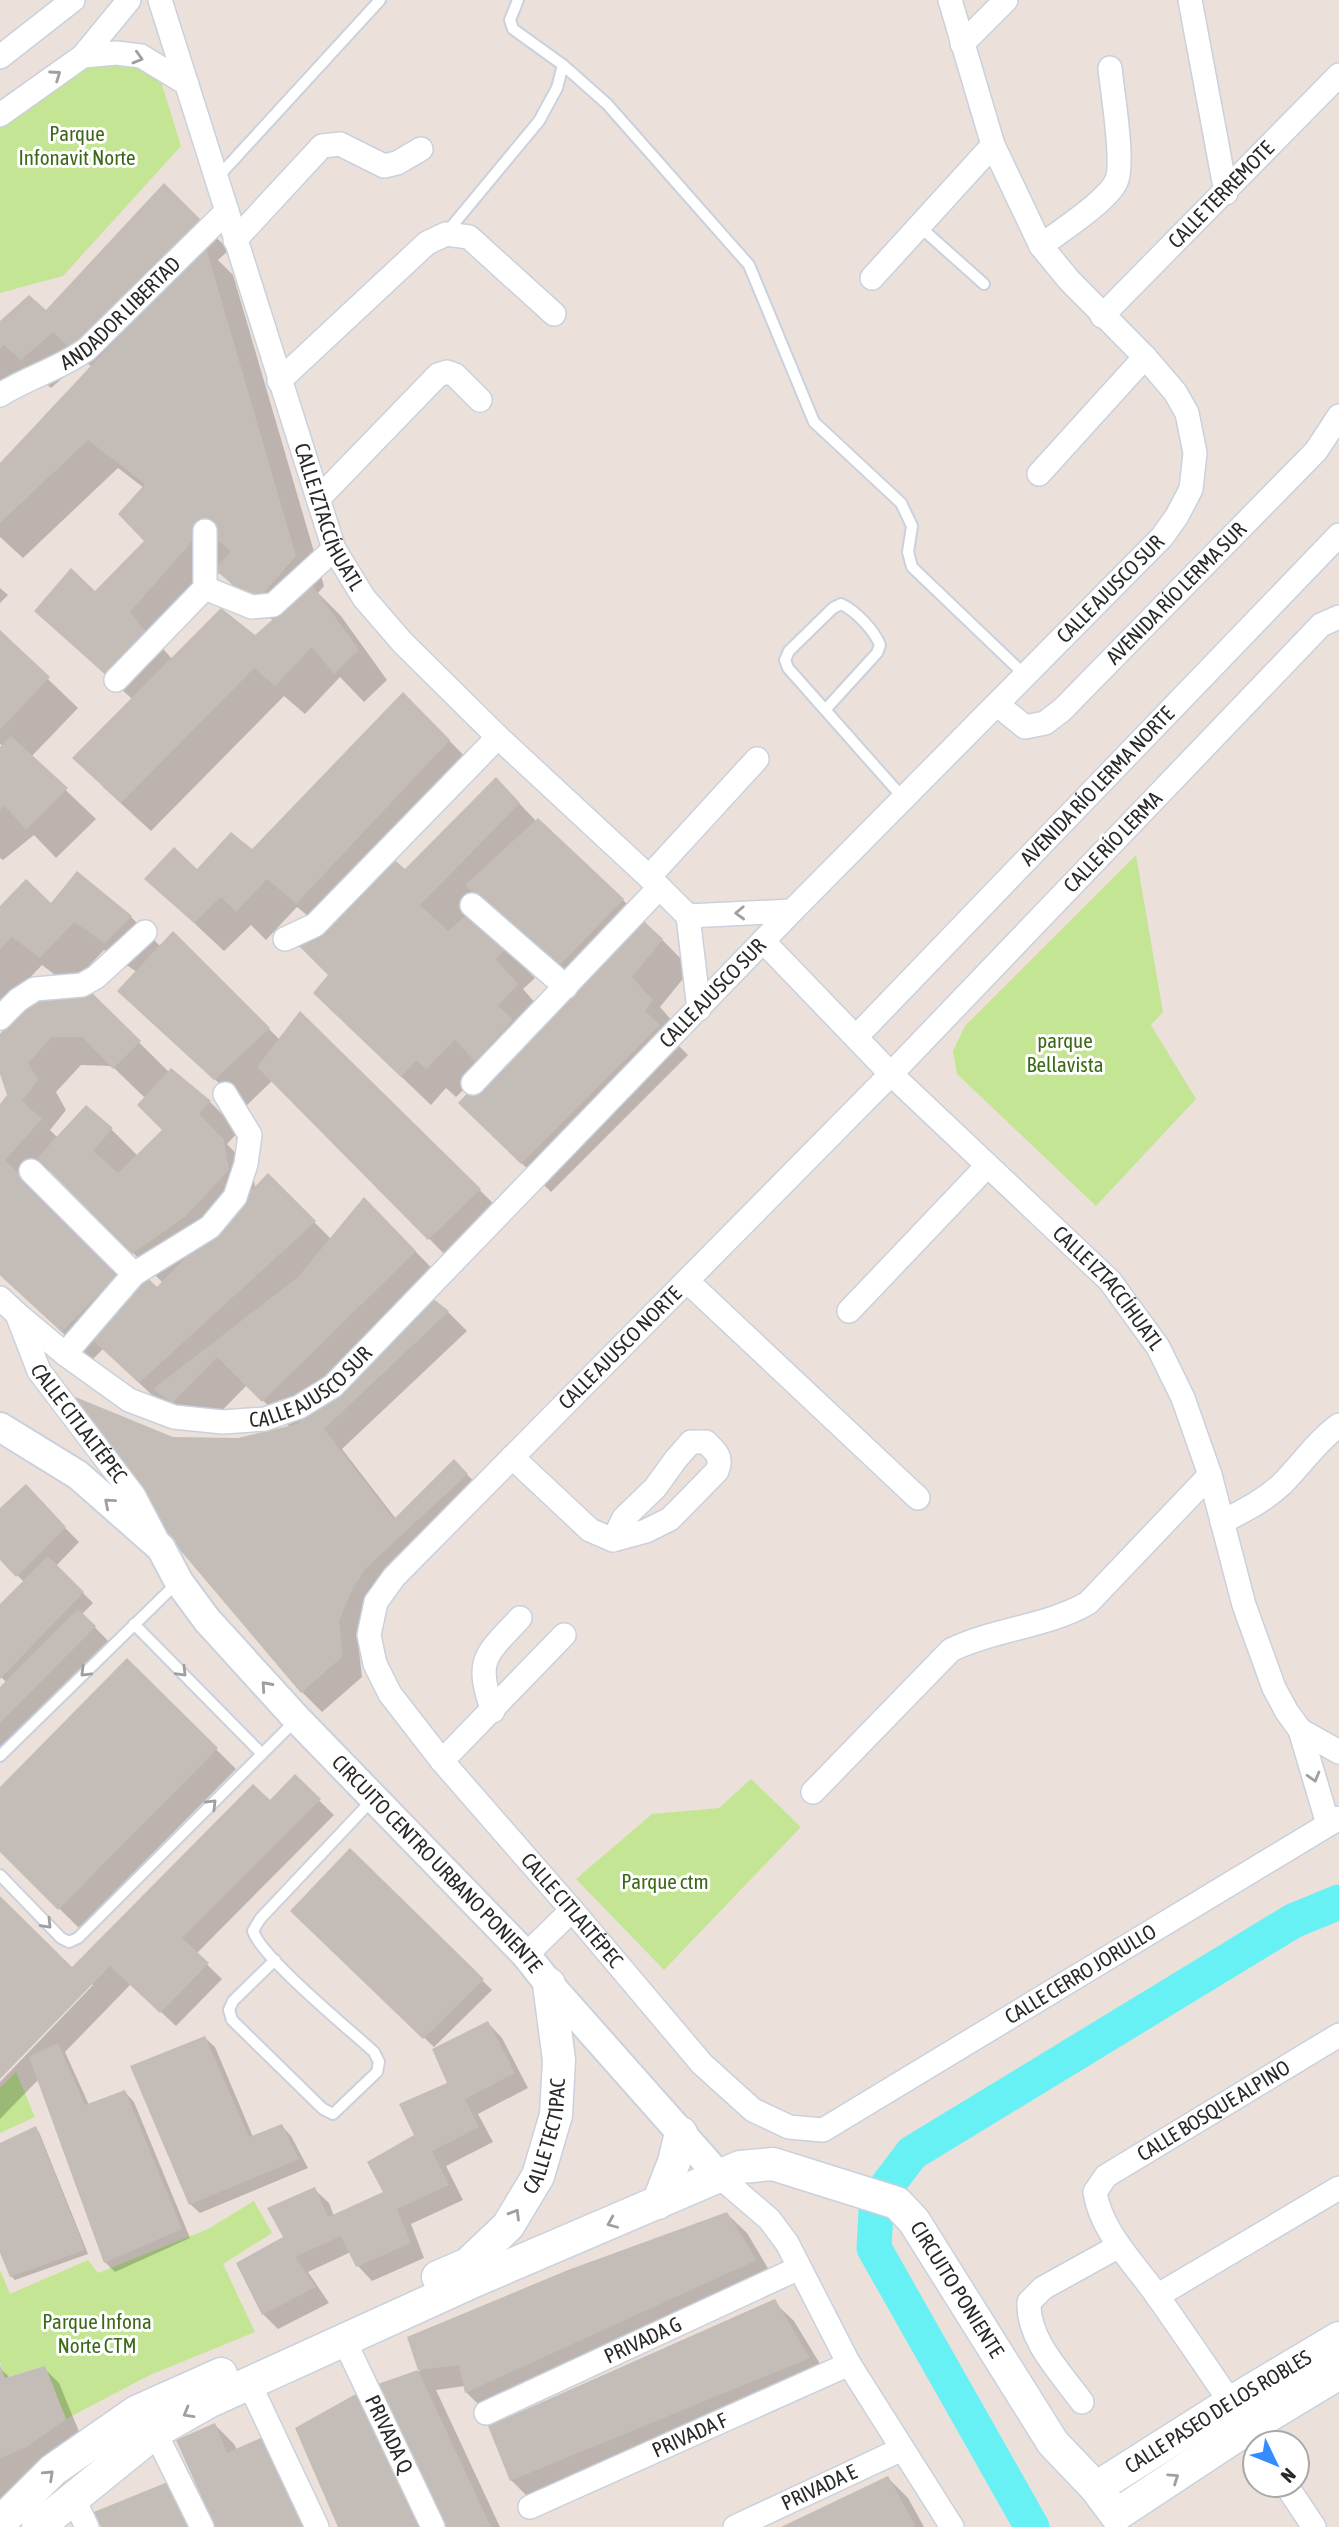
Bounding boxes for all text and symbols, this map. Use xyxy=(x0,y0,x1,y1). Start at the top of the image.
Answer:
one-way arrow xyxy=(132,50,144,64)
one-way arrow xyxy=(48,71,61,83)
park label: Parque Infonavit Norte xyxy=(18,121,136,169)
street label: CALLE TERREMOTE xyxy=(1163,136,1278,252)
street label: ANDADOR LIBERTAD xyxy=(56,251,185,374)
street label: CALLE IZTACCÍHUATL xyxy=(290,440,369,594)
street label: AVENIDA RÍO LERMA SUR xyxy=(1101,516,1251,669)
street label: CALLE AJUSCO SUR xyxy=(1051,529,1168,647)
street label: AVENIDA RÍO LERMA NORTE xyxy=(1015,701,1178,870)
street label: CALLE RÍO LERMA xyxy=(1058,785,1167,897)
one-way arrow xyxy=(734,906,745,921)
street label: CALLE AJUSCO SUR xyxy=(654,933,770,1052)
park label: parque Bellavista xyxy=(1026,1028,1104,1076)
street label: CALLE IZTACCÍHUATL xyxy=(1048,1221,1169,1354)
street label: CALLE AJUSCO NORTE xyxy=(553,1281,686,1414)
street label: CALLE AJUSCO SUR xyxy=(248,1340,376,1431)
street label: CALLE CITLALTÉPEC xyxy=(27,1361,133,1487)
one-way arrow xyxy=(105,1499,118,1511)
one-way arrow xyxy=(81,1663,94,1676)
one-way arrow xyxy=(173,1664,186,1677)
one-way arrow xyxy=(262,1681,274,1694)
street label: CIRCUITO CENTRO URBANO PONIENTE xyxy=(328,1750,548,1977)
one-way arrow xyxy=(1305,1771,1320,1783)
one-way arrow xyxy=(204,1800,217,1813)
street label: CALLE CITLALTÉPEC xyxy=(517,1848,629,1973)
park label: Parque ctm xyxy=(621,1869,709,1893)
one-way arrow xyxy=(39,1916,52,1929)
street label: CALLE CERRO JORULLO xyxy=(1000,1919,1160,2028)
street label: CALLE BOSQUE ALPINO xyxy=(1132,2055,1294,2165)
street label: CALLE TECTIPAC xyxy=(517,2077,569,2198)
one-way arrow xyxy=(507,2209,520,2222)
one-way arrow xyxy=(607,2214,619,2228)
street label: CIRCUITO PONIENTE xyxy=(906,2216,1009,2362)
park label: Parque Infona Norte CTM xyxy=(42,2309,152,2357)
street label: PRIVADA G xyxy=(600,2311,685,2368)
street label: CALLE PASEO DE LOS ROBLES xyxy=(1120,2344,1315,2478)
street label: PRIVADA Q xyxy=(361,2391,419,2477)
one-way arrow xyxy=(183,2405,196,2418)
street label: PRIVADA F xyxy=(648,2407,731,2462)
north arrow xyxy=(1241,2429,1311,2499)
street label: PRIVADA E xyxy=(777,2459,860,2515)
text: N xyxy=(1277,2464,1300,2487)
one-way arrow xyxy=(40,2471,53,2484)
one-way arrow xyxy=(1166,2474,1179,2486)

